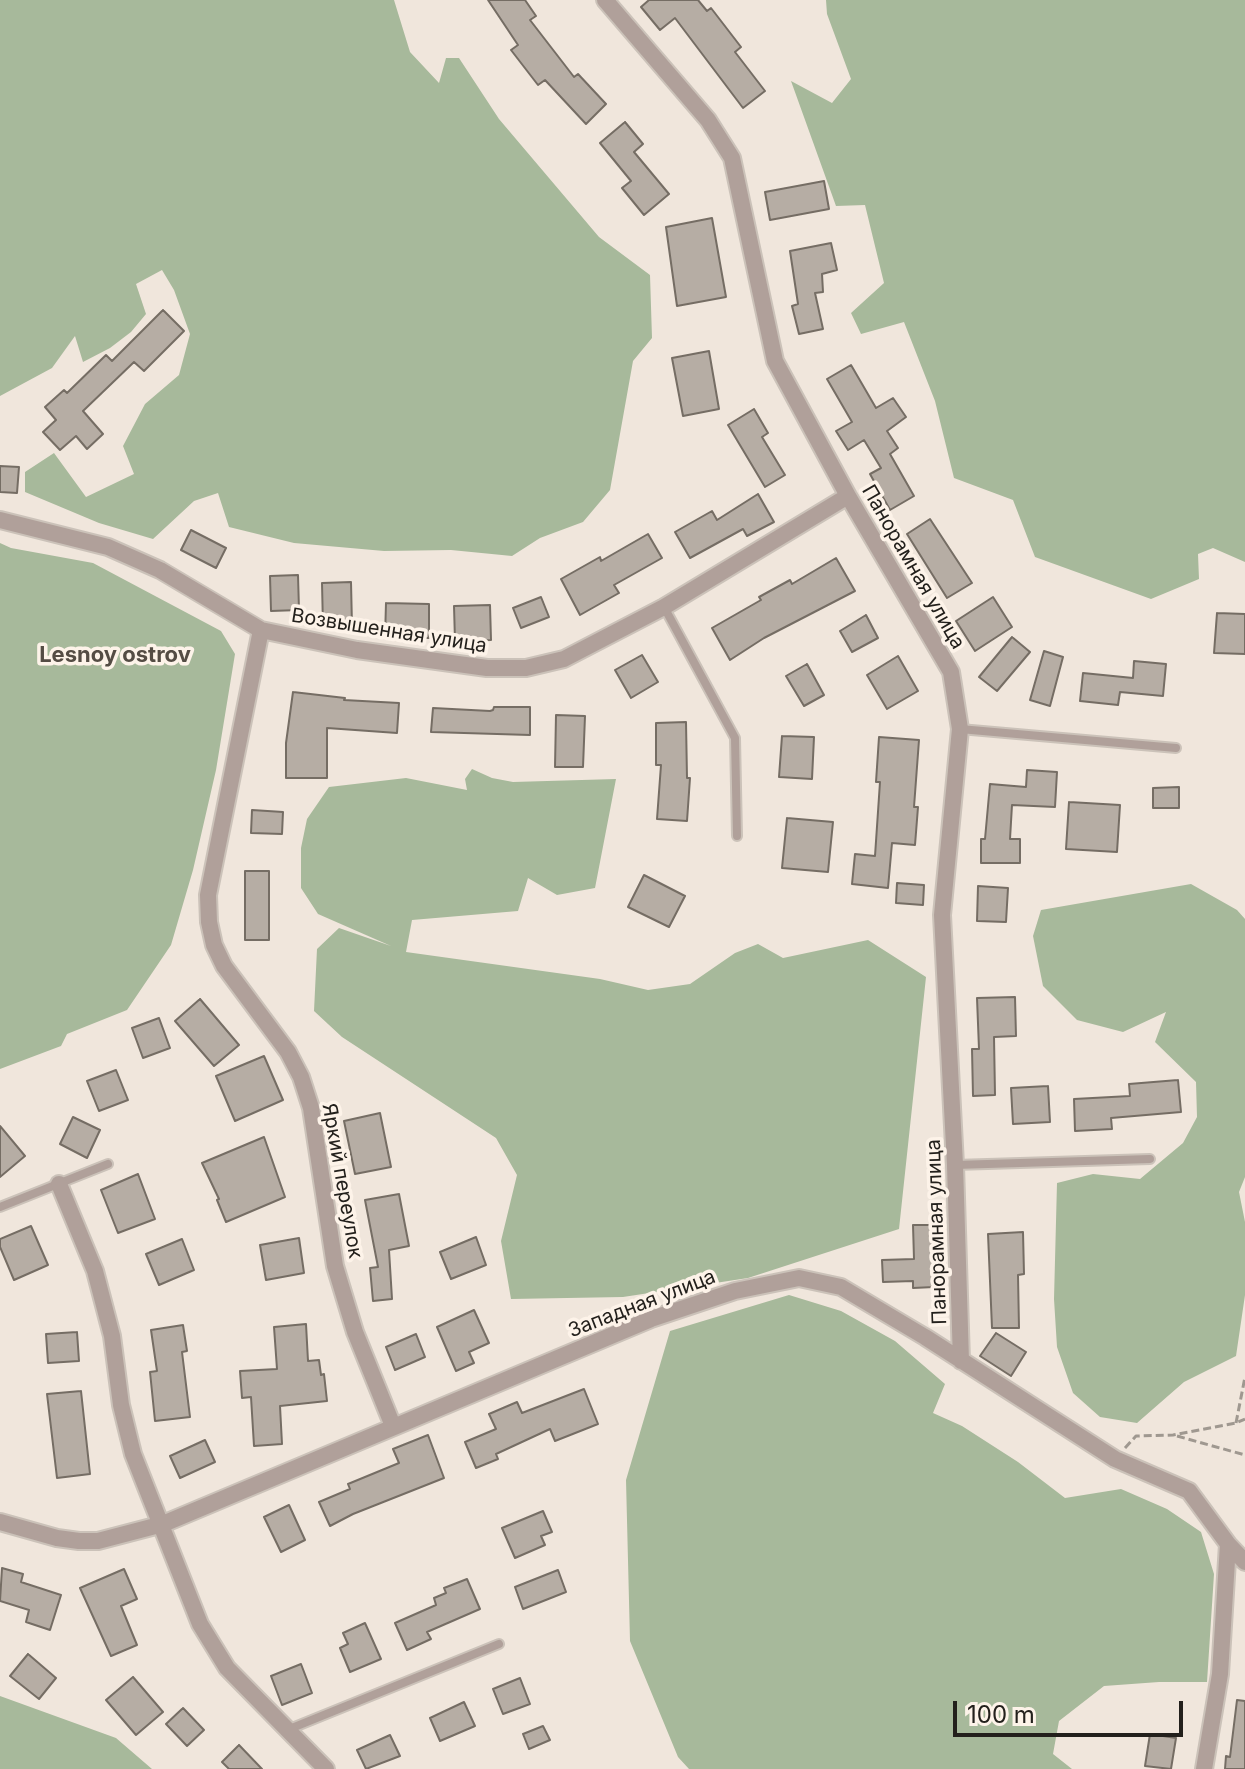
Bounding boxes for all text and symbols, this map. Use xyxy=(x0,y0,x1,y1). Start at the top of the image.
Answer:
street label: Панорамная улица xyxy=(856,481,970,653)
street label: Возвышенная улица xyxy=(290,604,488,658)
district label: Lesnoy ostrov xyxy=(39,642,191,668)
street label: Яркий переулок xyxy=(317,1102,367,1260)
street label: Панорамная улица xyxy=(922,1139,952,1325)
street label: Западная улица xyxy=(565,1265,719,1343)
scale bar xyxy=(957,1685,1187,1735)
text: 100 m xyxy=(967,1700,1035,1729)

